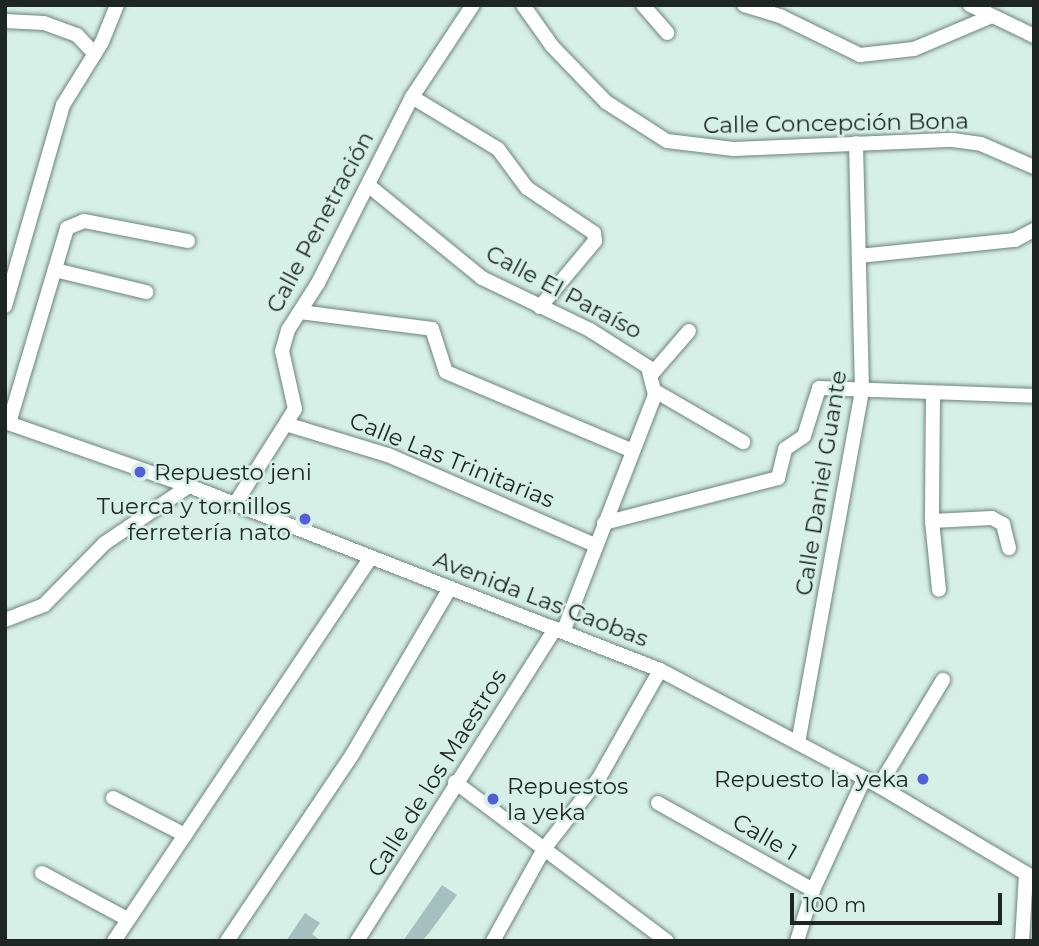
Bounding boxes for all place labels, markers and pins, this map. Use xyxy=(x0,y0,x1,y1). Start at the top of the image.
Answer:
place label: Repuesto jeni xyxy=(154,458,312,486)
marker: Repuesto jeni xyxy=(132,464,148,480)
place label: Tuerca y tornillos ferretería nato xyxy=(97,492,291,546)
marker: Tuerca y tornillos ferretería nato xyxy=(297,511,313,527)
place label: Repuesto la yeka xyxy=(714,765,909,793)
marker: Repuesto la yeka xyxy=(915,771,931,787)
place label: Repuestos la yeka xyxy=(507,772,628,826)
marker: Repuestos la yeka xyxy=(485,791,501,807)

